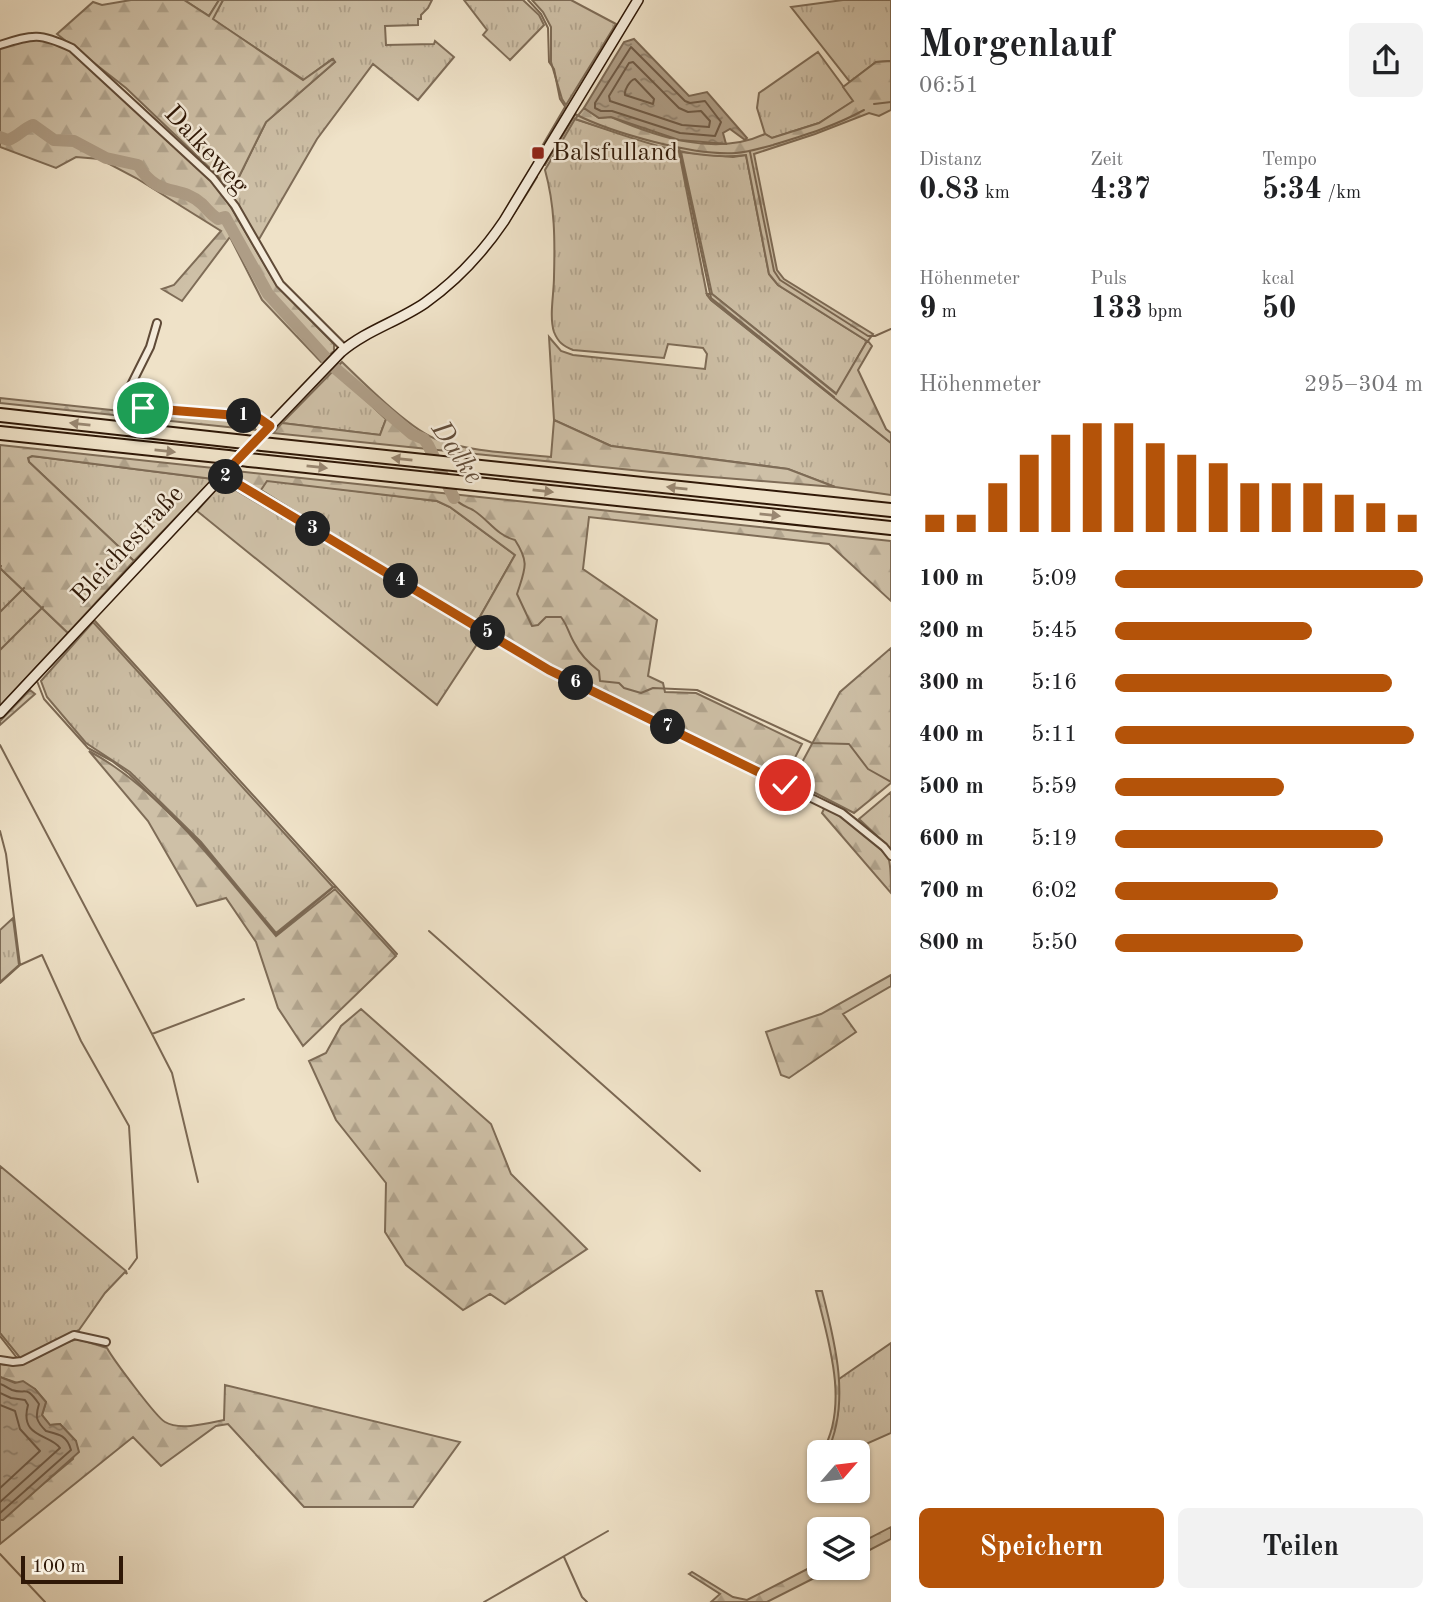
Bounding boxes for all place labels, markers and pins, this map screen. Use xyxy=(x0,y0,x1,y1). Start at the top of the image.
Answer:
place label: Balsfulland xyxy=(552,140,678,166)
marker: Balsfulland xyxy=(530,145,546,161)
pin xyxy=(113,378,173,438)
pin: 1 xyxy=(226,398,262,434)
pin: 2 xyxy=(208,460,244,494)
pin: 3 xyxy=(296,512,330,546)
pin: 4 xyxy=(384,564,418,598)
pin: 5 xyxy=(470,616,505,650)
pin: 6 xyxy=(558,666,594,700)
pin: 7 xyxy=(650,710,686,744)
pin xyxy=(755,755,815,815)

